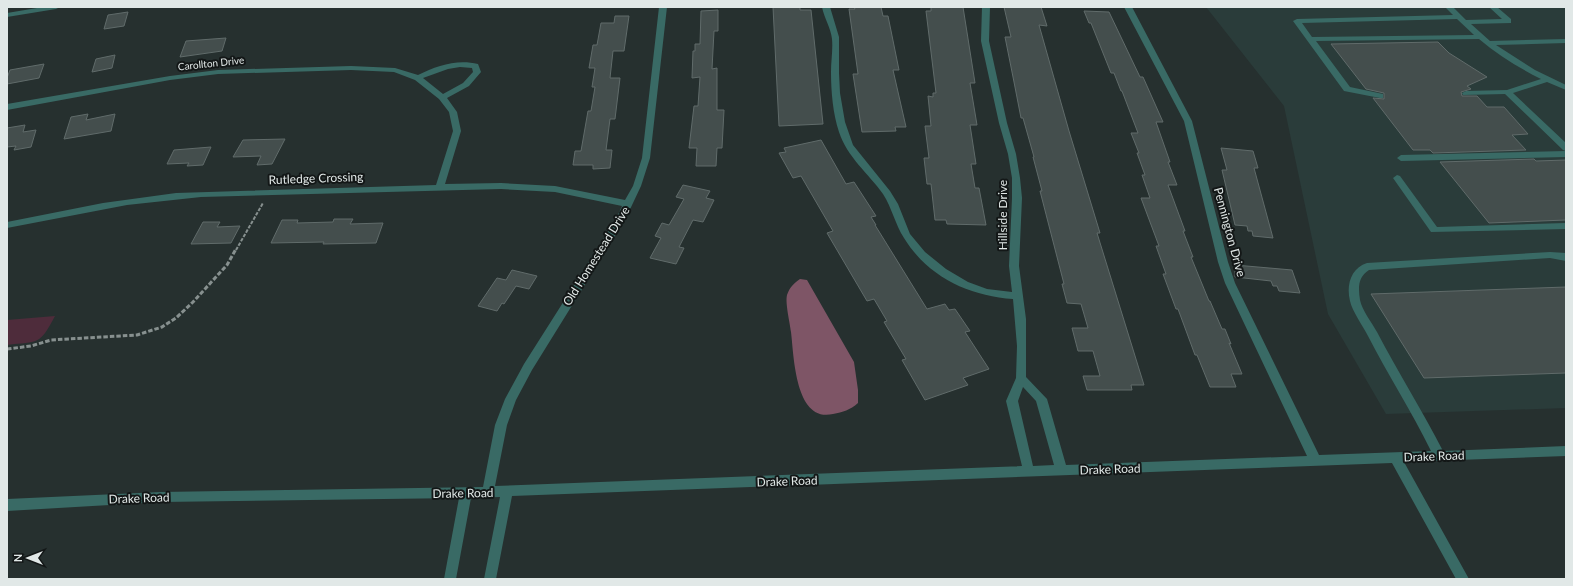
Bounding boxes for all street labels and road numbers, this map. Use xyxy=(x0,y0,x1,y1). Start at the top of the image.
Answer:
street label: Carollton Drive xyxy=(177,54,245,72)
street label: Rutledge Crossing xyxy=(268,169,364,187)
street label: Hillside Drive xyxy=(995,180,1010,250)
street label: Pennington Drive xyxy=(1211,186,1249,278)
street label: Old Homestead Drive xyxy=(559,204,633,308)
street label: Drake Road xyxy=(1403,447,1465,465)
street label: Drake Road xyxy=(1079,460,1141,478)
street label: Drake Road xyxy=(756,472,818,490)
street label: Drake Road xyxy=(432,485,494,501)
street label: Drake Road xyxy=(108,489,170,507)

